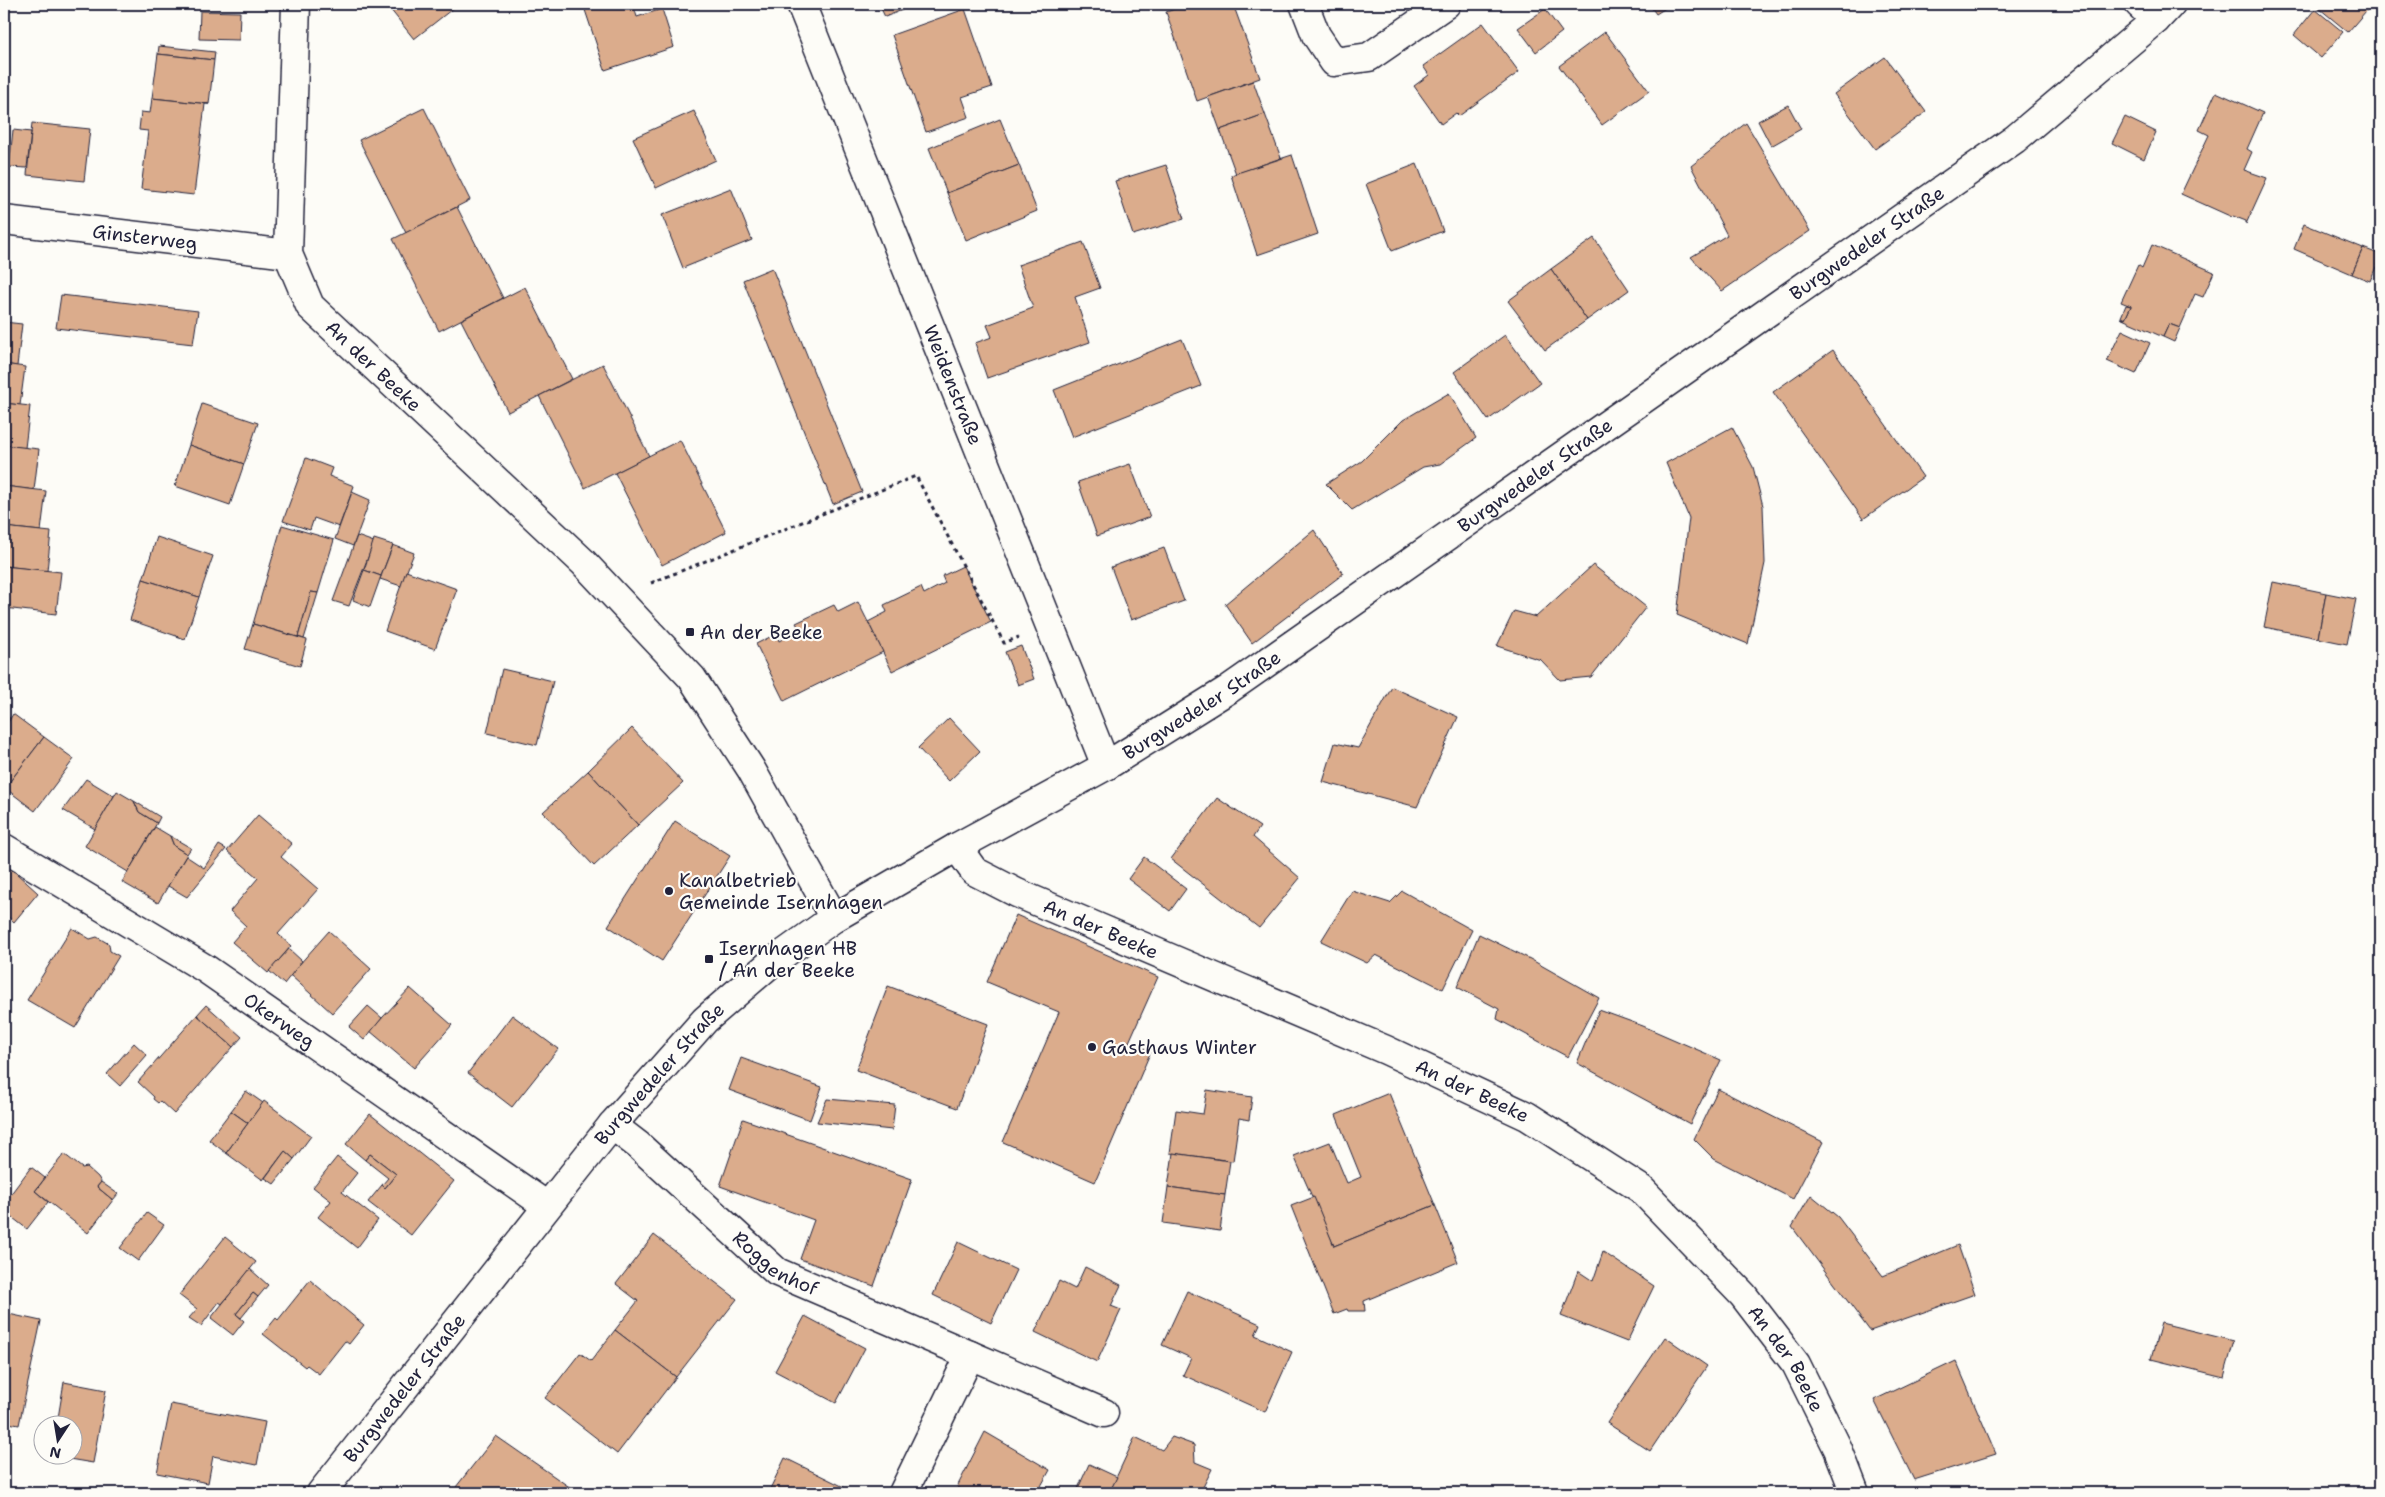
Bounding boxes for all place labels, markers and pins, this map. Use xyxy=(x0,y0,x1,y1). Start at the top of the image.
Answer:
place label: An der Beeke xyxy=(700,620,823,645)
marker: An der Beeke xyxy=(684,626,696,638)
place label: Kanalbetrieb Gemeinde Isernhagen xyxy=(679,868,883,915)
marker: Kanalbetrieb Gemeinde Isernhagen xyxy=(663,885,675,897)
place label: Isernhagen HB / An der Beeke xyxy=(719,936,857,983)
marker: Isernhagen HB / An der Beeke xyxy=(703,953,715,965)
place label: Gasthaus Winter xyxy=(1102,1035,1257,1060)
marker: Gasthaus Winter xyxy=(1086,1041,1098,1053)

